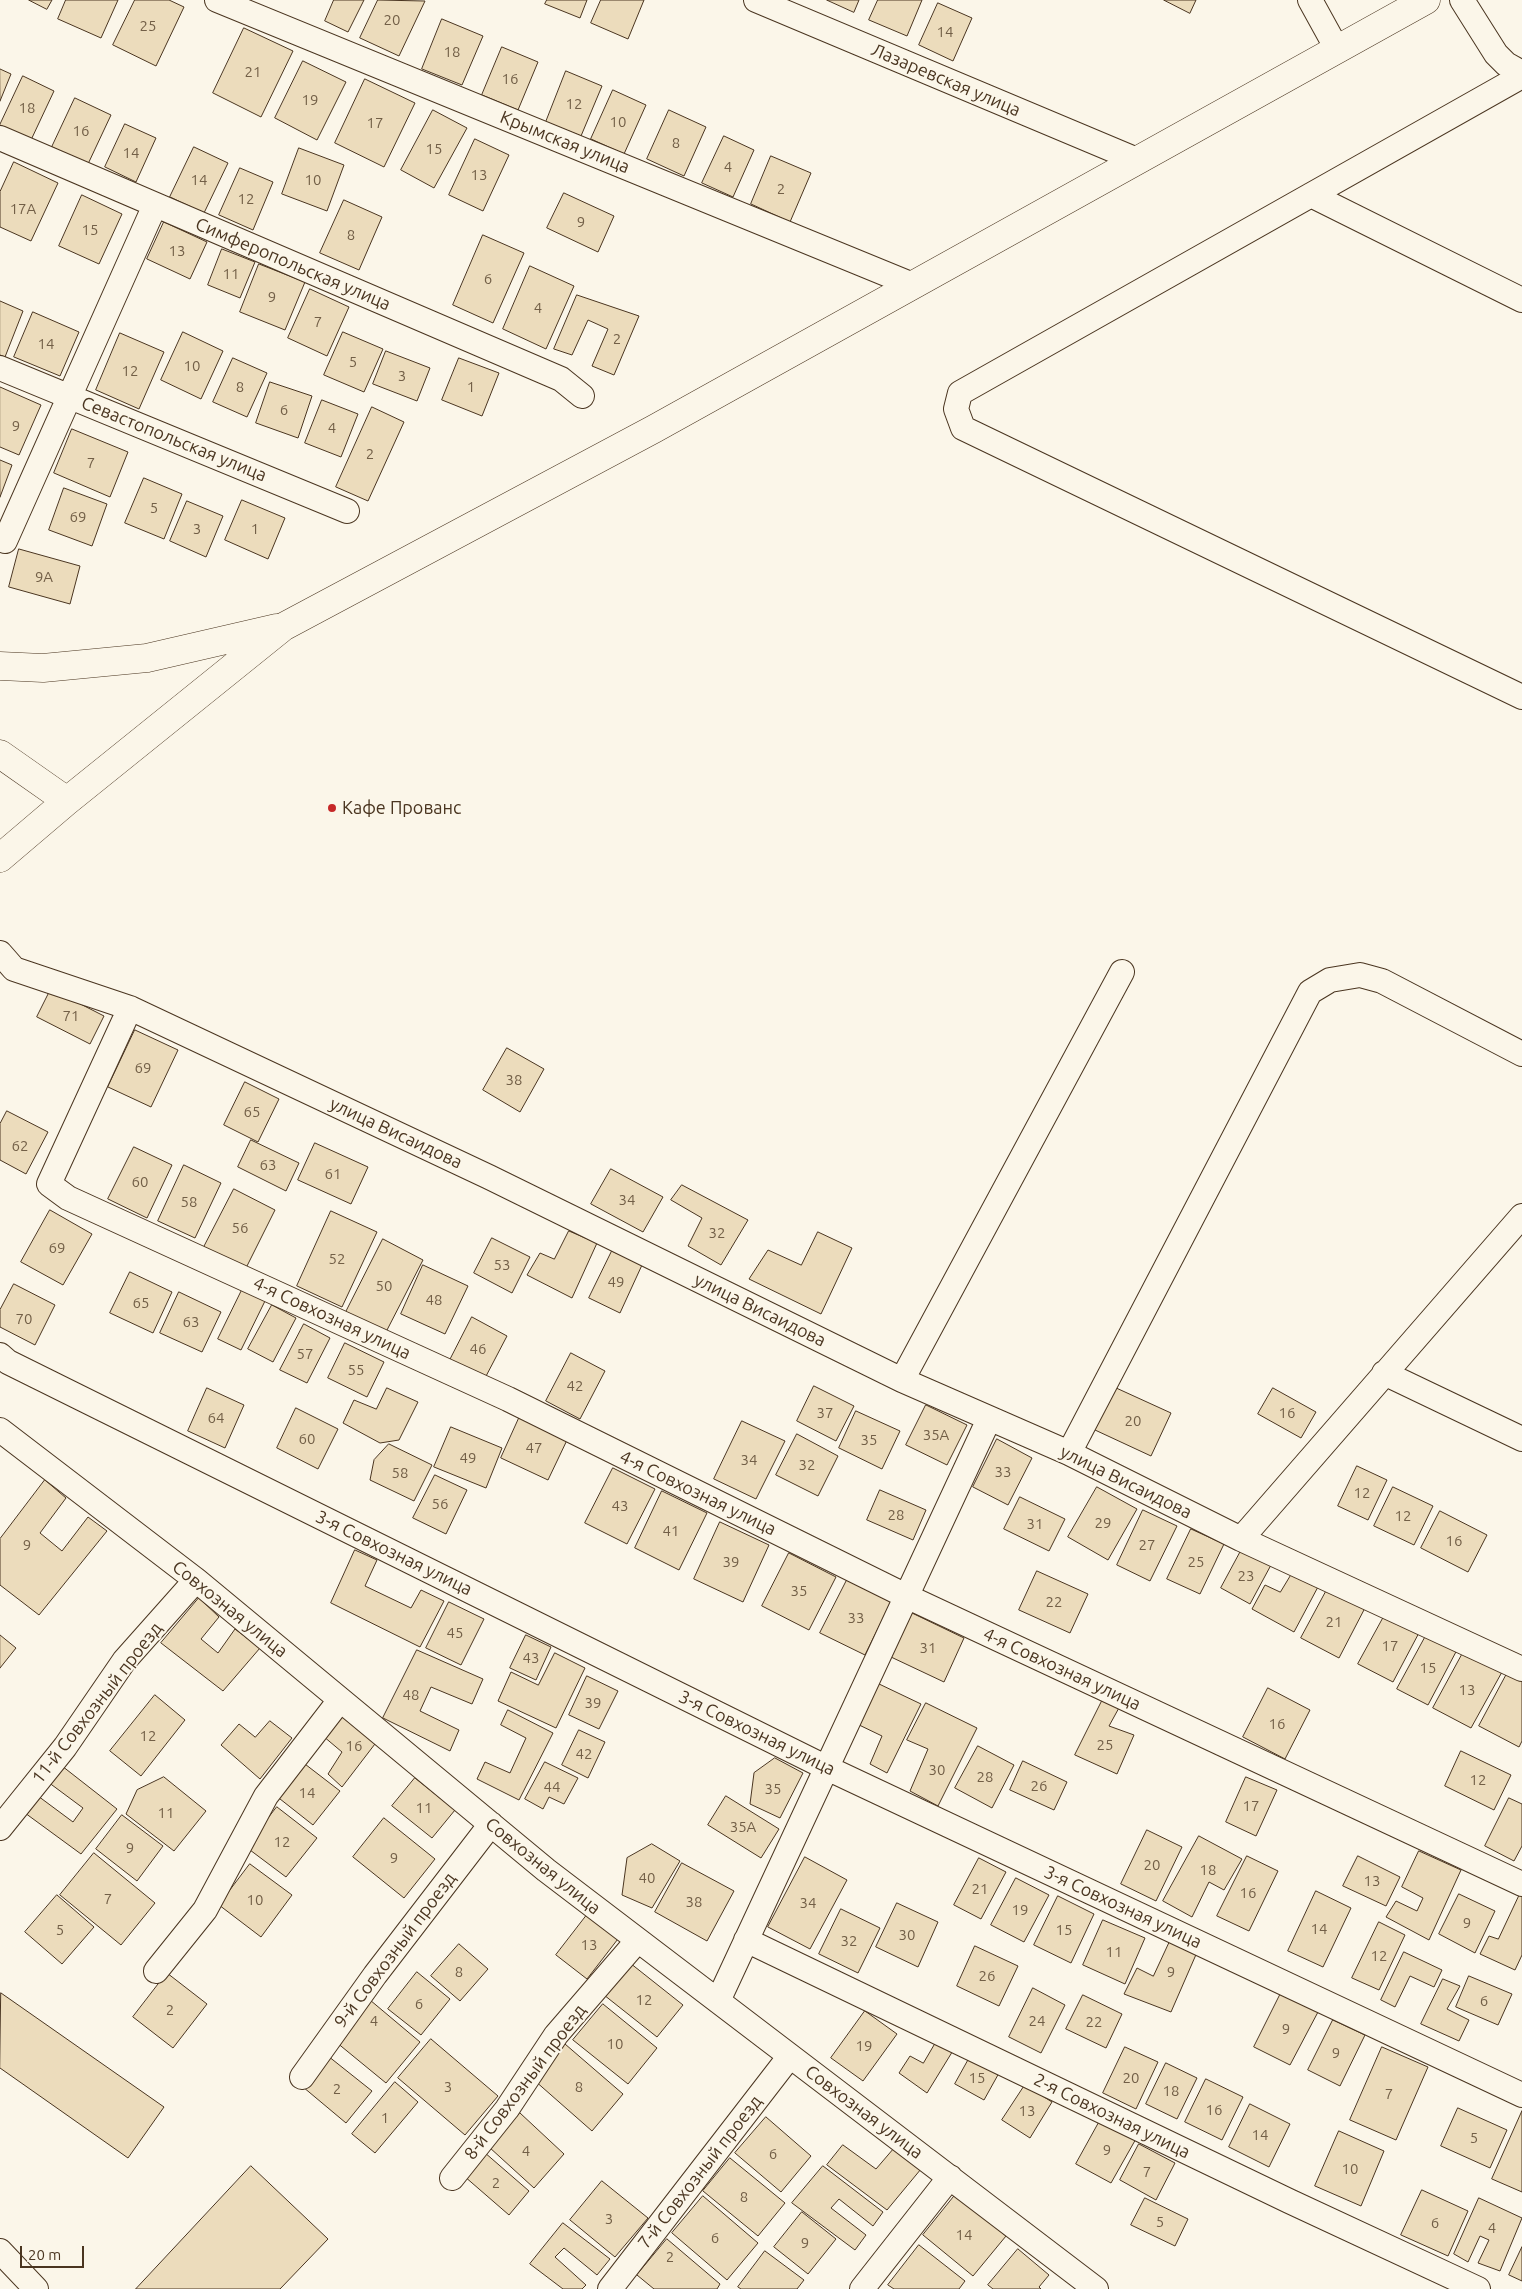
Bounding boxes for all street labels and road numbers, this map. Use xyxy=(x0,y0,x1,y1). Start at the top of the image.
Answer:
street label: Лазаревская улица xyxy=(868,39,1024,121)
street label: Крымская улица xyxy=(497,106,633,178)
street label: Симферопольская улица xyxy=(192,213,394,315)
street label: Севастопольская улица xyxy=(78,392,270,486)
street label: улица Висаидова xyxy=(326,1093,466,1173)
street label: улица Висаидова xyxy=(691,1269,829,1351)
street label: 4-я Совхозная улица xyxy=(250,1272,414,1364)
street label: улица Висаидова xyxy=(1057,1441,1195,1523)
street label: 4-я Совхозная улица xyxy=(616,1446,780,1540)
street label: 3-я Совхозная улица xyxy=(312,1506,476,1600)
street label: Совхозная улица xyxy=(168,1556,292,1662)
street label: 11-й Совхозный проезд xyxy=(27,1618,167,1788)
street label: 4-я Совхозная улица xyxy=(980,1623,1144,1715)
street label: 3-я Совхозная улица xyxy=(675,1686,839,1780)
street label: Совхозная улица xyxy=(481,1813,605,1919)
street label: 3-я Совхозная улица xyxy=(1041,1861,1205,1953)
street label: 9-й Совхозный проезд xyxy=(330,1868,460,2032)
street label: 8-й Совхозный проезд xyxy=(460,2000,590,2164)
street label: Совхозная улица xyxy=(801,2061,927,2163)
street label: 2-я Совхозная улица xyxy=(1030,2069,1194,2163)
street label: 7-й Совхозный проезд xyxy=(633,2091,767,2253)

